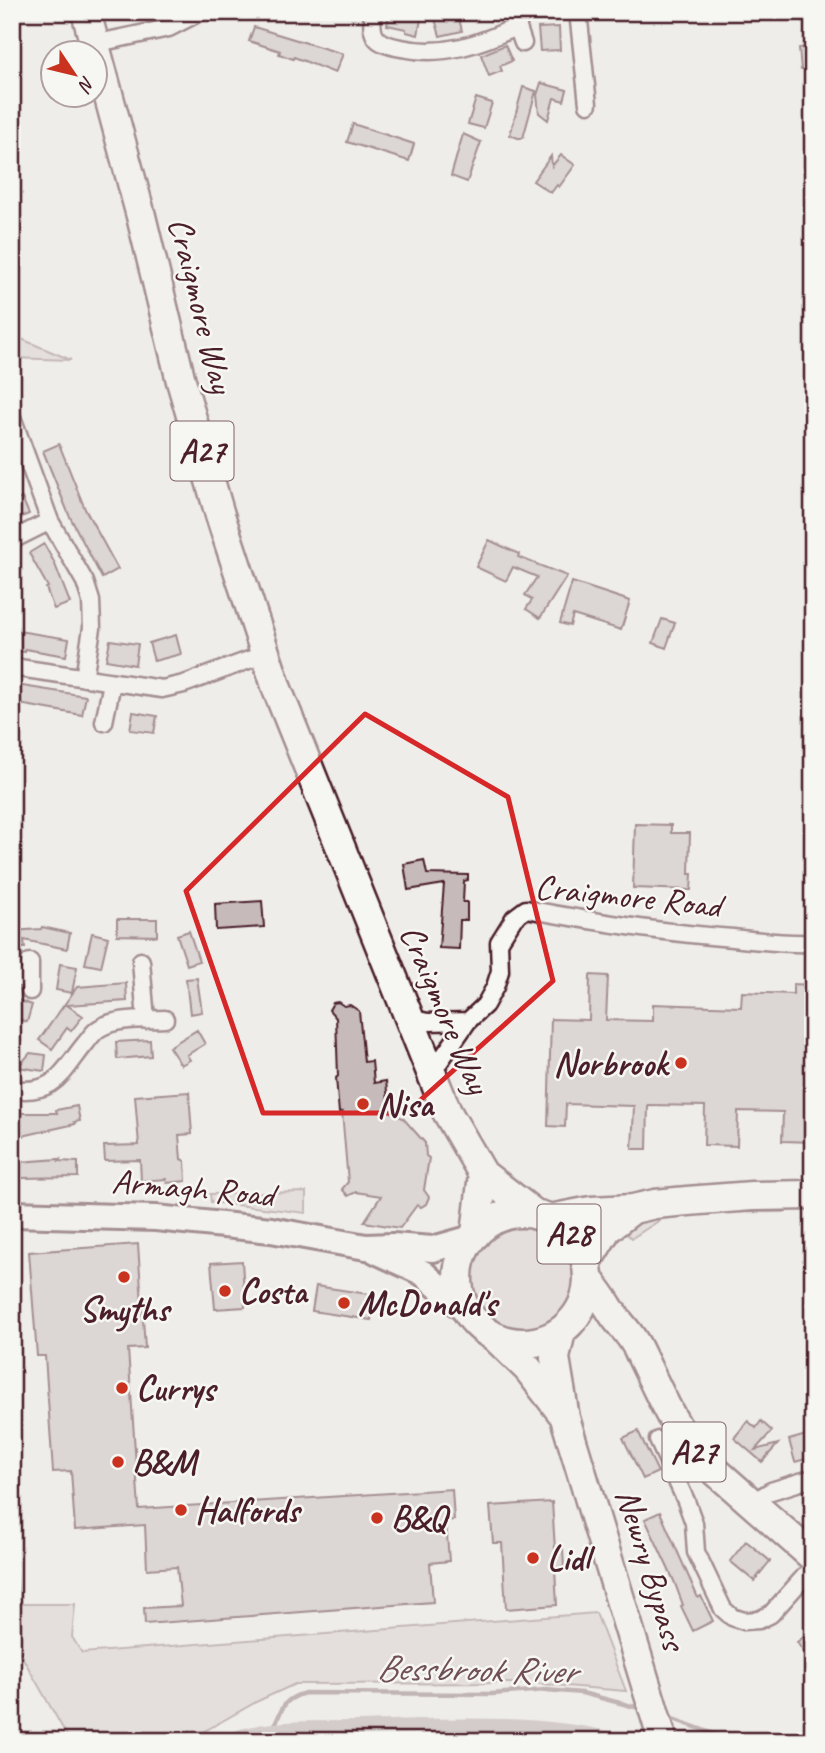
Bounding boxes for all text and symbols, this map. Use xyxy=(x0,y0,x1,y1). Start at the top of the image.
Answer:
north arrow xyxy=(38,38,108,108)
text: N xyxy=(72,71,100,98)
street label: Craigmore Way xyxy=(158,213,245,399)
road number: A27 xyxy=(170,422,234,480)
street label: Craigmore Road xyxy=(533,864,728,929)
street label: Craigmore Way xyxy=(389,918,501,1102)
place label: Norbrook xyxy=(553,1041,670,1086)
marker: Norbrook xyxy=(673,1055,689,1071)
place label: Nisa xyxy=(377,1082,435,1127)
marker: Nisa xyxy=(355,1096,371,1112)
street label: Armagh Road xyxy=(110,1159,281,1218)
road number: A28 xyxy=(538,1204,600,1264)
marker: Smyths xyxy=(116,1269,132,1285)
place label: Costa xyxy=(239,1269,309,1314)
place label: McDonald's xyxy=(358,1281,500,1326)
marker: Costa xyxy=(217,1283,233,1299)
place label: Smyths xyxy=(79,1287,173,1332)
marker: McDonald's xyxy=(336,1295,352,1311)
place label: Currys xyxy=(136,1366,218,1411)
marker: Currys xyxy=(114,1380,130,1396)
road number: A27 xyxy=(662,1422,726,1482)
place label: B&M xyxy=(132,1440,200,1485)
marker: B&M xyxy=(110,1454,126,1470)
street label: Newry Bypass xyxy=(605,1483,698,1658)
place label: Halfords xyxy=(195,1488,303,1533)
place label: B&Q xyxy=(391,1496,451,1541)
marker: Halfords xyxy=(173,1502,189,1518)
marker: B&Q xyxy=(369,1510,385,1526)
place label: Lidl xyxy=(547,1536,596,1581)
marker: Lidl xyxy=(525,1550,541,1566)
water label: Bessbrook River xyxy=(376,1644,583,1694)

